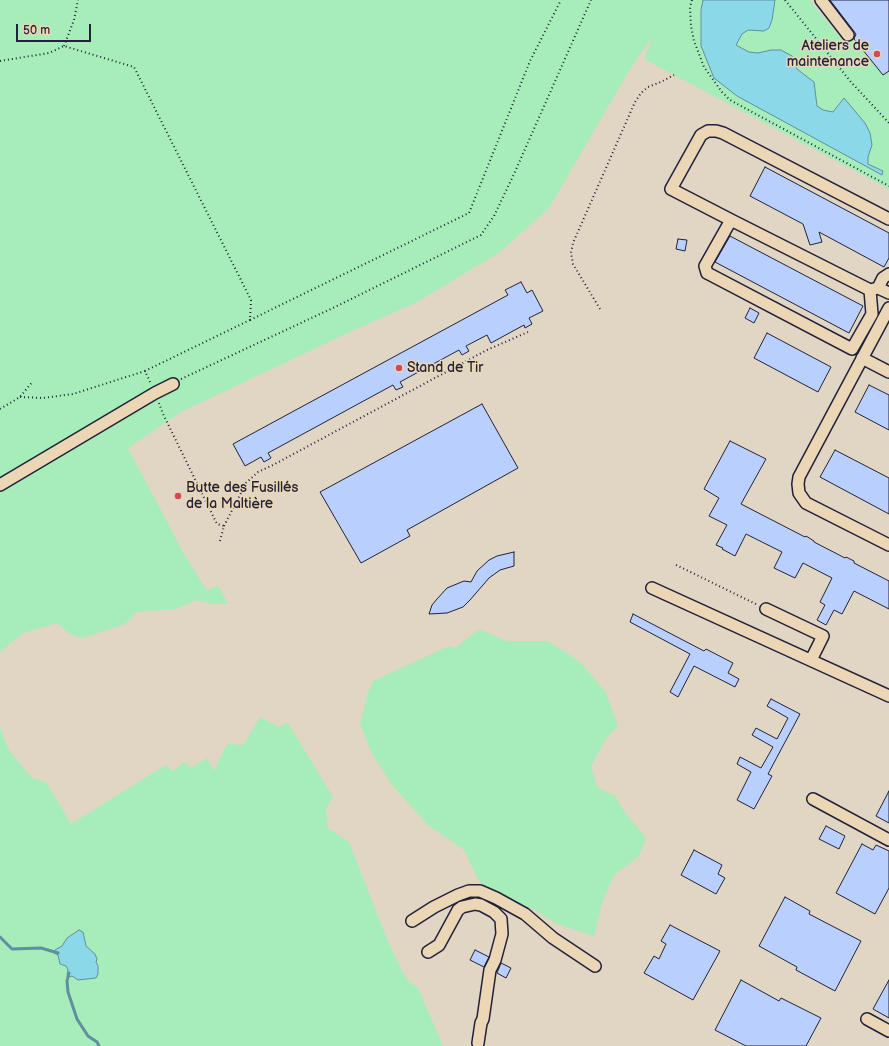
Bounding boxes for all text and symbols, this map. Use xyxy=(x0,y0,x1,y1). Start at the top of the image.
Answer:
scale bar xyxy=(18,16,93,42)
text: 50 m xyxy=(23,23,50,38)
place label: Ateliers de maintenance xyxy=(787,38,869,70)
marker: Ateliers de maintenance xyxy=(872,49,882,59)
place label: Stand de Tir xyxy=(407,360,483,376)
marker: Stand de Tir xyxy=(394,363,404,373)
place label: Butte des Fusillés de la Maltière xyxy=(186,480,298,512)
marker: Butte des Fusillés de la Maltière xyxy=(173,491,183,501)

